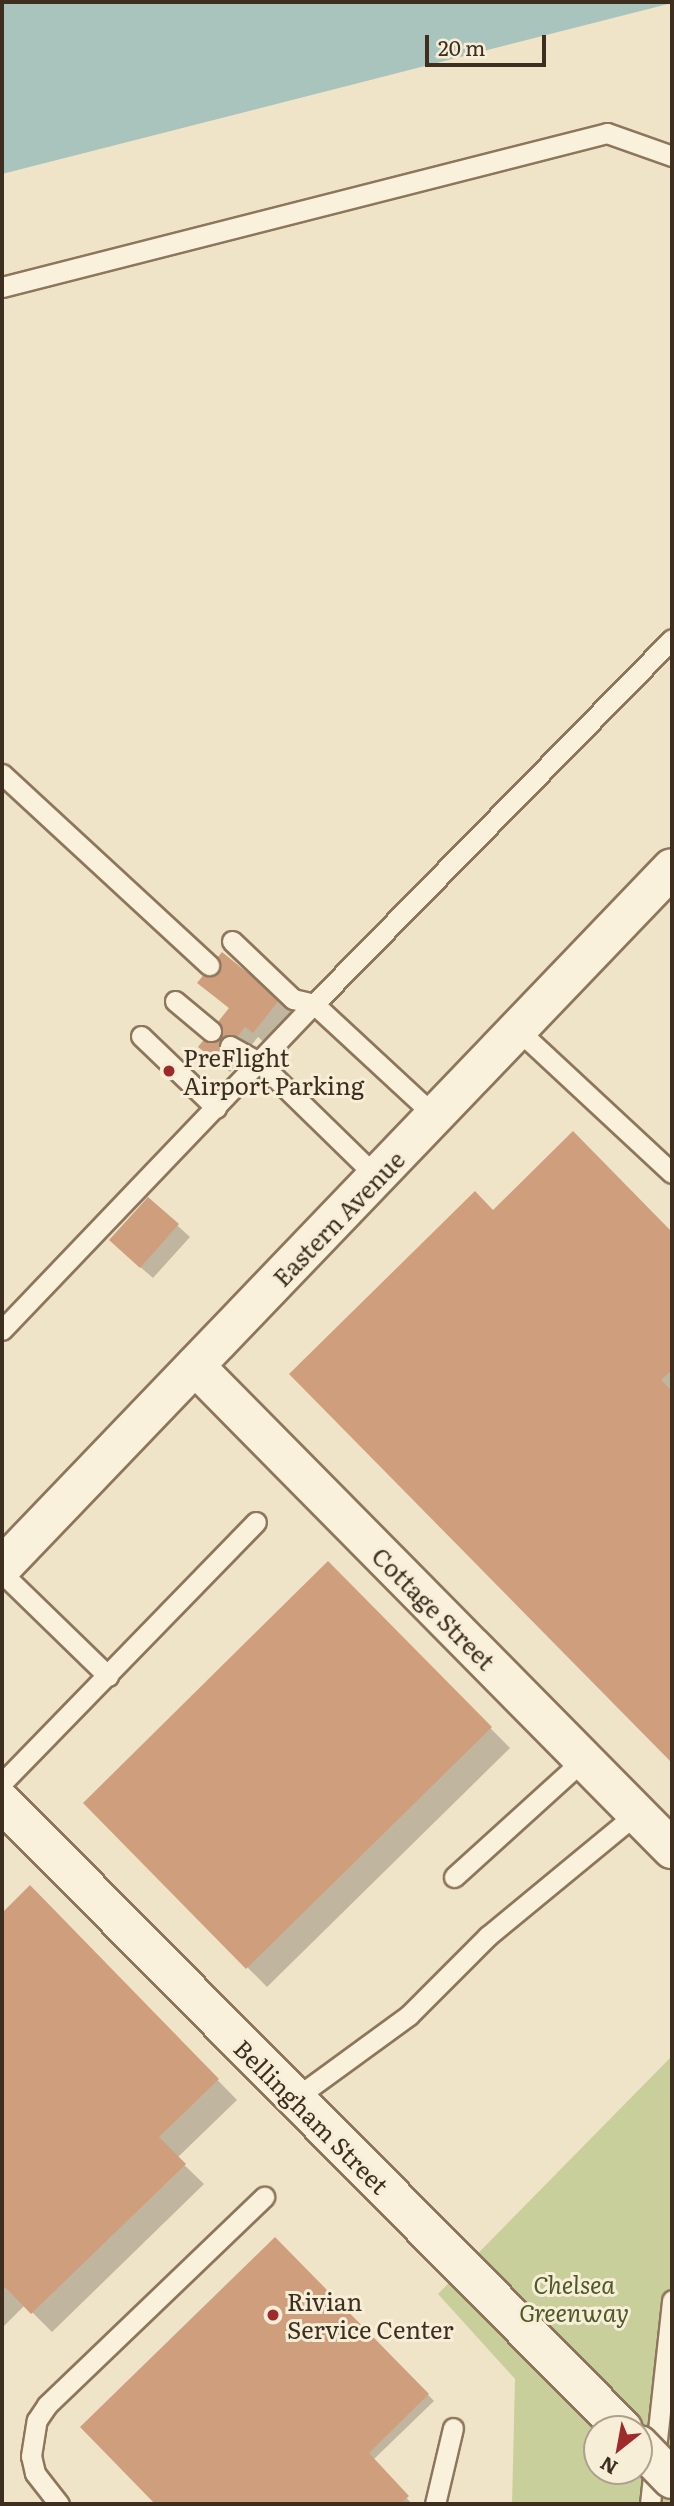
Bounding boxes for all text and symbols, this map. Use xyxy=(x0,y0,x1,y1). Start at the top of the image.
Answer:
scale bar xyxy=(429,21,550,65)
text: 20 m xyxy=(438,31,485,62)
place label: PreFlight Airport Parking xyxy=(183,1043,364,1099)
marker: PreFlight Airport Parking xyxy=(161,1063,177,1079)
street label: Eastern Avenue xyxy=(266,1144,410,1292)
street label: Cottage Street xyxy=(367,1541,501,1675)
street label: Bellingham Street xyxy=(229,2033,395,2199)
park label: Chelsea Greenway xyxy=(519,2270,629,2326)
place label: Rivian Service Center xyxy=(287,2287,454,2343)
marker: Rivian Service Center xyxy=(265,2307,281,2323)
north arrow xyxy=(583,2415,653,2485)
text: N xyxy=(594,2450,622,2482)

